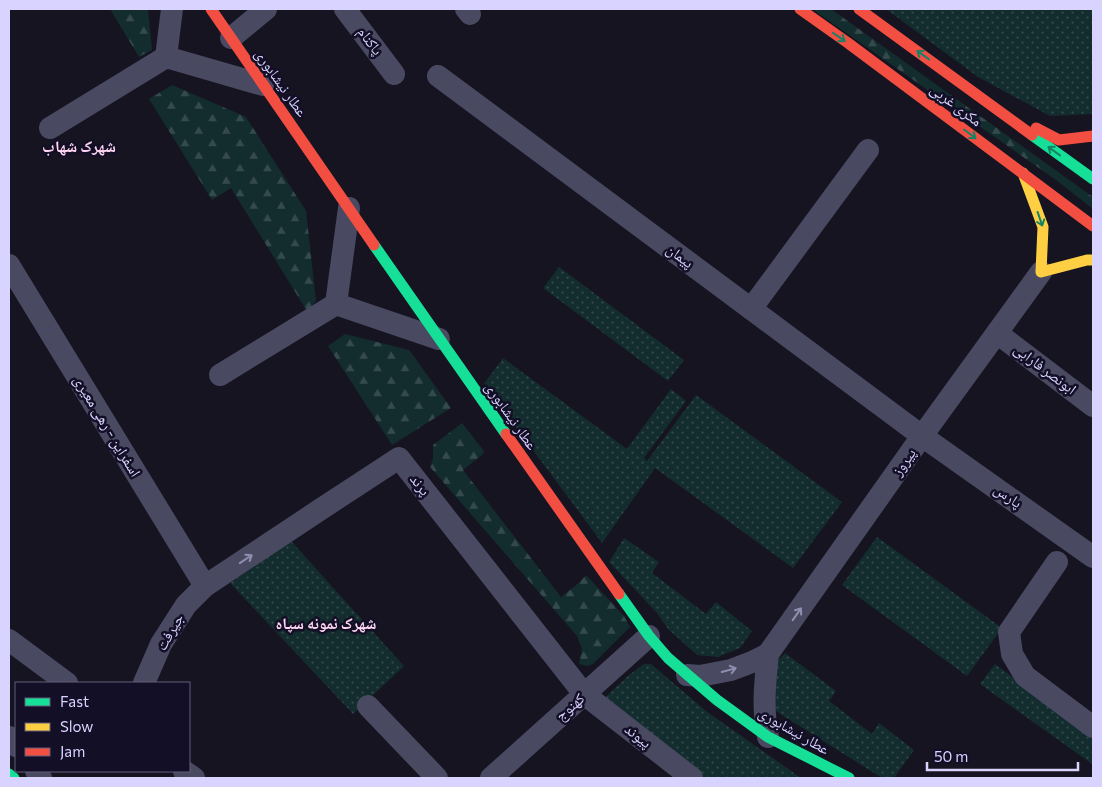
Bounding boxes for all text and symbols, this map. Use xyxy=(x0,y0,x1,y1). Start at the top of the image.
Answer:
street label: پاکنام xyxy=(353,23,387,59)
one-way arrow xyxy=(832,32,846,42)
street label: عطار نیشابوری xyxy=(250,45,312,121)
one-way arrow xyxy=(916,50,930,60)
street label: مکری غربی xyxy=(926,79,986,131)
one-way arrow xyxy=(963,129,977,139)
district label: شهرک شهاب xyxy=(42,136,116,156)
one-way arrow xyxy=(1048,145,1061,156)
one-way arrow xyxy=(1036,211,1045,226)
street label: پیمان xyxy=(662,239,698,273)
street label: ابونصر فارابی xyxy=(1010,339,1080,399)
street label: اسفراين - رهی معیری xyxy=(69,371,145,481)
street label: عطار نیشابوری xyxy=(480,378,542,454)
street label: پیروز xyxy=(887,444,920,480)
street label: پرند xyxy=(406,470,435,499)
street label: پارس xyxy=(990,479,1026,513)
one-way arrow xyxy=(238,554,252,564)
one-way arrow xyxy=(791,608,802,621)
street label: جیرفت xyxy=(151,609,188,654)
district label: شهرک نمونه سپاه xyxy=(276,613,376,633)
one-way arrow xyxy=(721,665,737,674)
legend xyxy=(15,682,190,772)
street label: كهنوج xyxy=(551,689,589,725)
text: Fast xyxy=(60,692,89,710)
street label: عطار نیشابوری xyxy=(755,703,834,760)
text: Slow xyxy=(60,717,93,735)
street label: پیوند xyxy=(621,719,656,752)
scale bar xyxy=(927,740,1078,772)
text: Jam xyxy=(60,742,85,760)
text: 50 m xyxy=(934,747,968,765)

